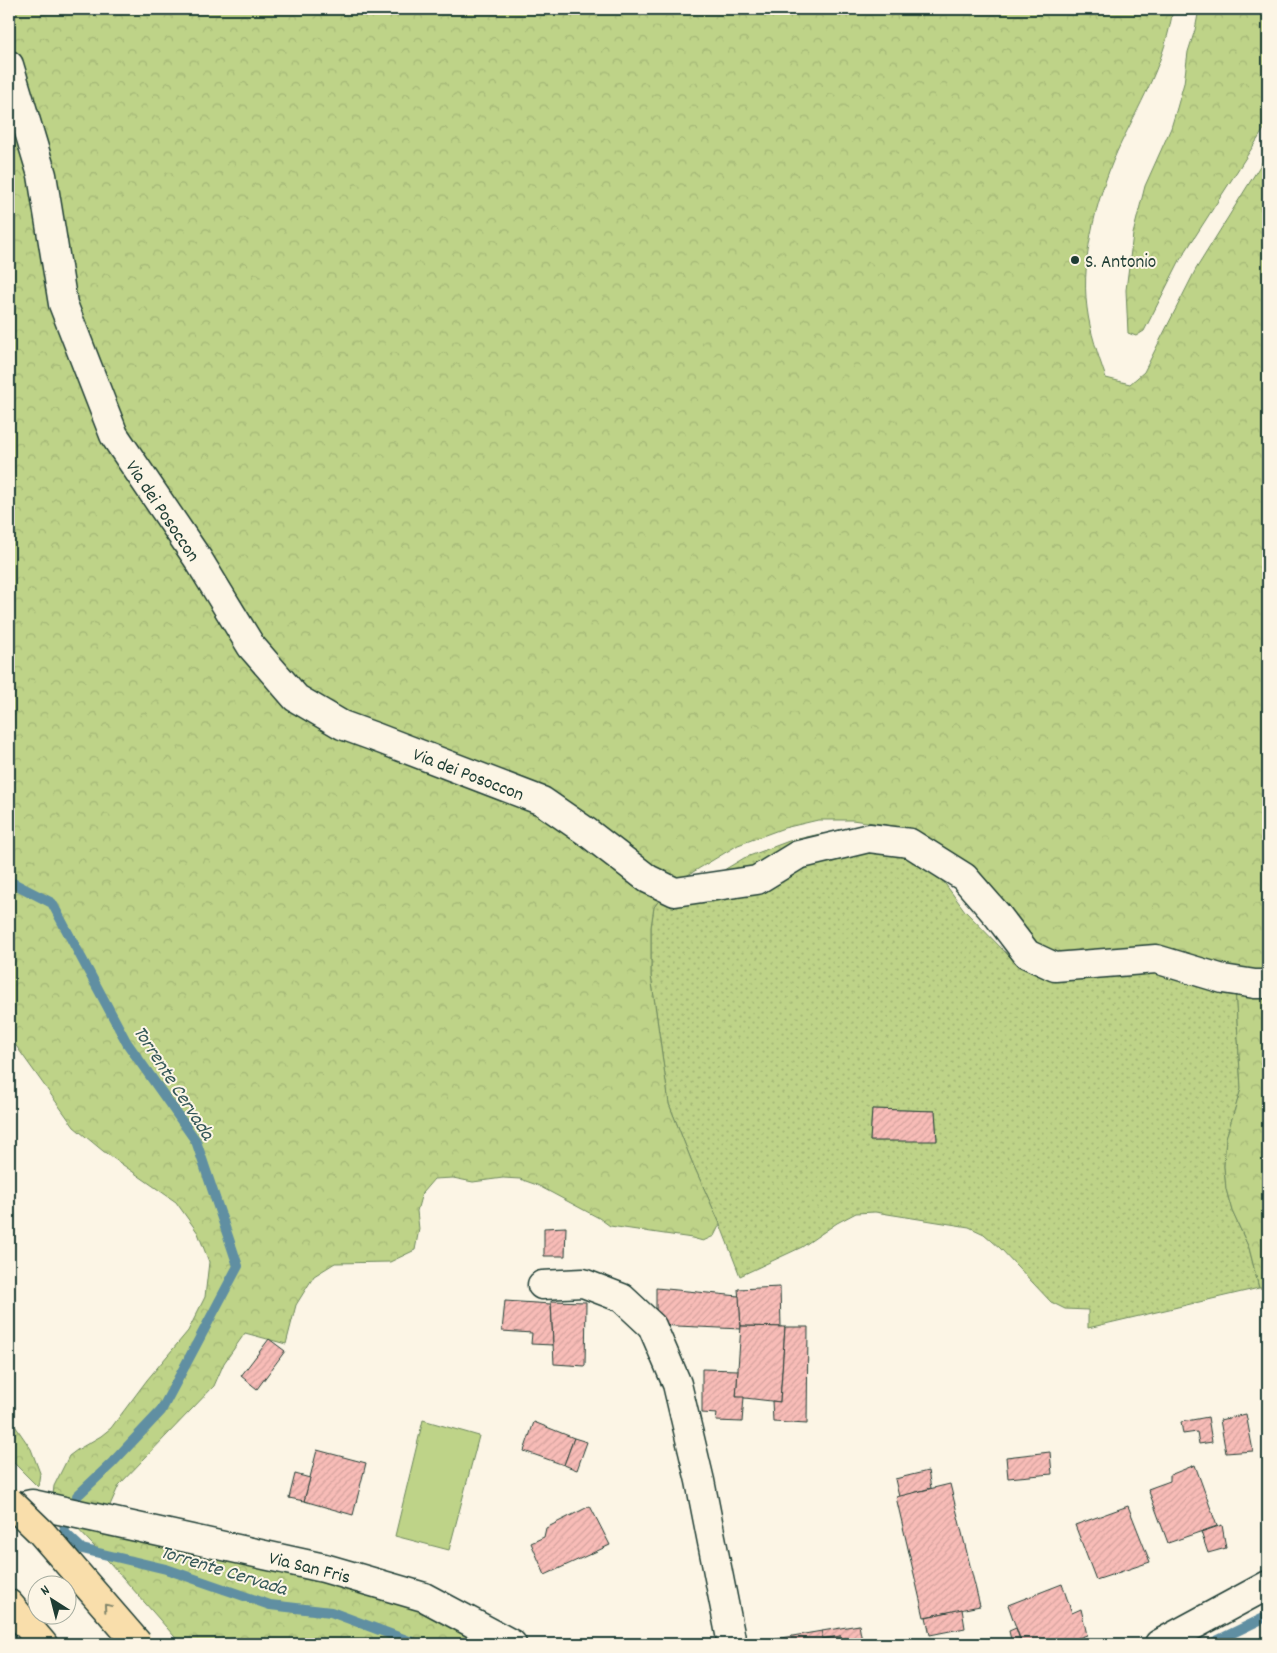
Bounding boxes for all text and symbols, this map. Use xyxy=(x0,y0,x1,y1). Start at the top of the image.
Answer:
place label: S. Antonio xyxy=(1085,250,1156,277)
marker: S. Antonio xyxy=(1069,254,1081,266)
street label: Via dei Posoccon xyxy=(117,456,205,568)
street label: Via dei Posoccon xyxy=(408,743,527,810)
water label: Torrente Cervada xyxy=(125,1021,221,1148)
water label: Torrente Cervada xyxy=(156,1539,292,1605)
street label: Via San Fris xyxy=(265,1546,353,1593)
north arrow xyxy=(28,1576,78,1626)
text: N xyxy=(37,1581,54,1601)
one-way arrow xyxy=(103,1604,112,1613)

